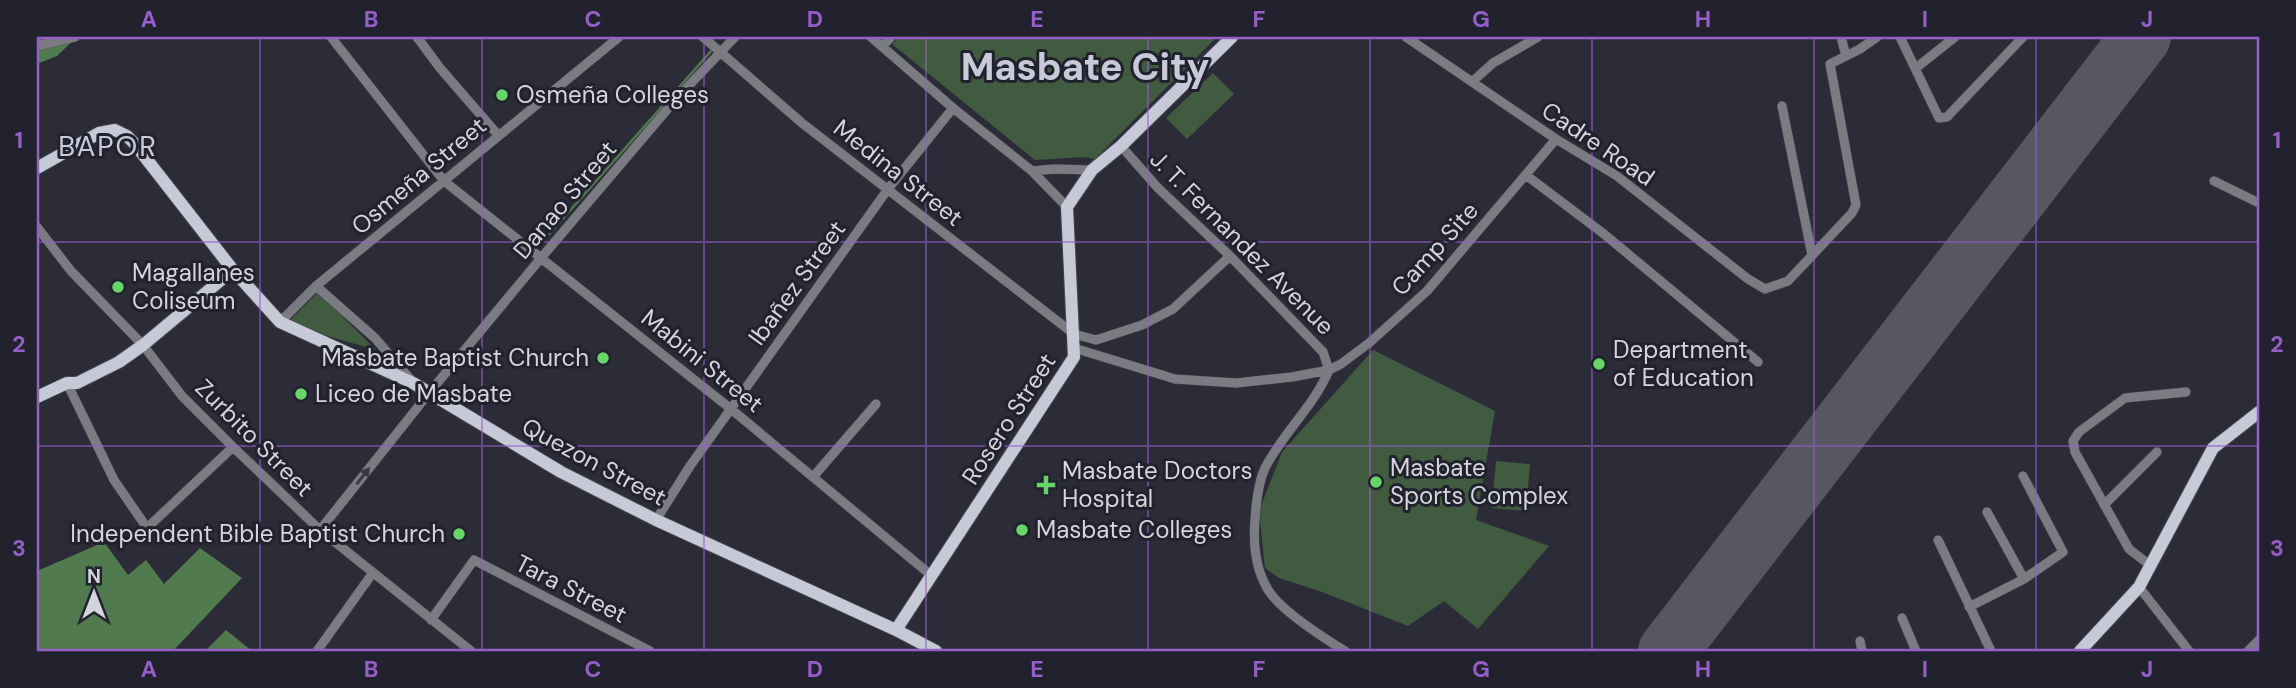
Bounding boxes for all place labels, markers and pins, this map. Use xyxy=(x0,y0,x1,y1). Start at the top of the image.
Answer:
place label: Osmeña Colleges xyxy=(516,79,709,110)
marker: Osmeña Colleges xyxy=(494,87,510,103)
place label: Magallanes Coliseum xyxy=(132,257,255,316)
marker: Magallanes Coliseum xyxy=(110,279,126,295)
place label: Department of Education xyxy=(1613,334,1754,393)
place label: Masbate Baptist Church xyxy=(322,342,589,373)
marker: Masbate Baptist Church xyxy=(595,350,611,366)
marker: Department of Education xyxy=(1591,356,1607,372)
place label: Liceo de Masbate xyxy=(315,378,512,409)
marker: Liceo de Masbate xyxy=(293,386,309,402)
place label: Masbate Sports Complex xyxy=(1390,452,1568,511)
place label: Masbate Doctors Hospital xyxy=(1062,455,1253,514)
marker: Masbate Sports Complex xyxy=(1368,474,1384,490)
marker: Masbate Doctors Hospital xyxy=(1036,475,1056,495)
place label: Masbate Colleges xyxy=(1036,514,1232,545)
place label: Independent Bible Baptist Church xyxy=(70,518,445,549)
marker: Masbate Colleges xyxy=(1014,522,1030,538)
marker: Independent Bible Baptist Church xyxy=(451,526,467,542)

